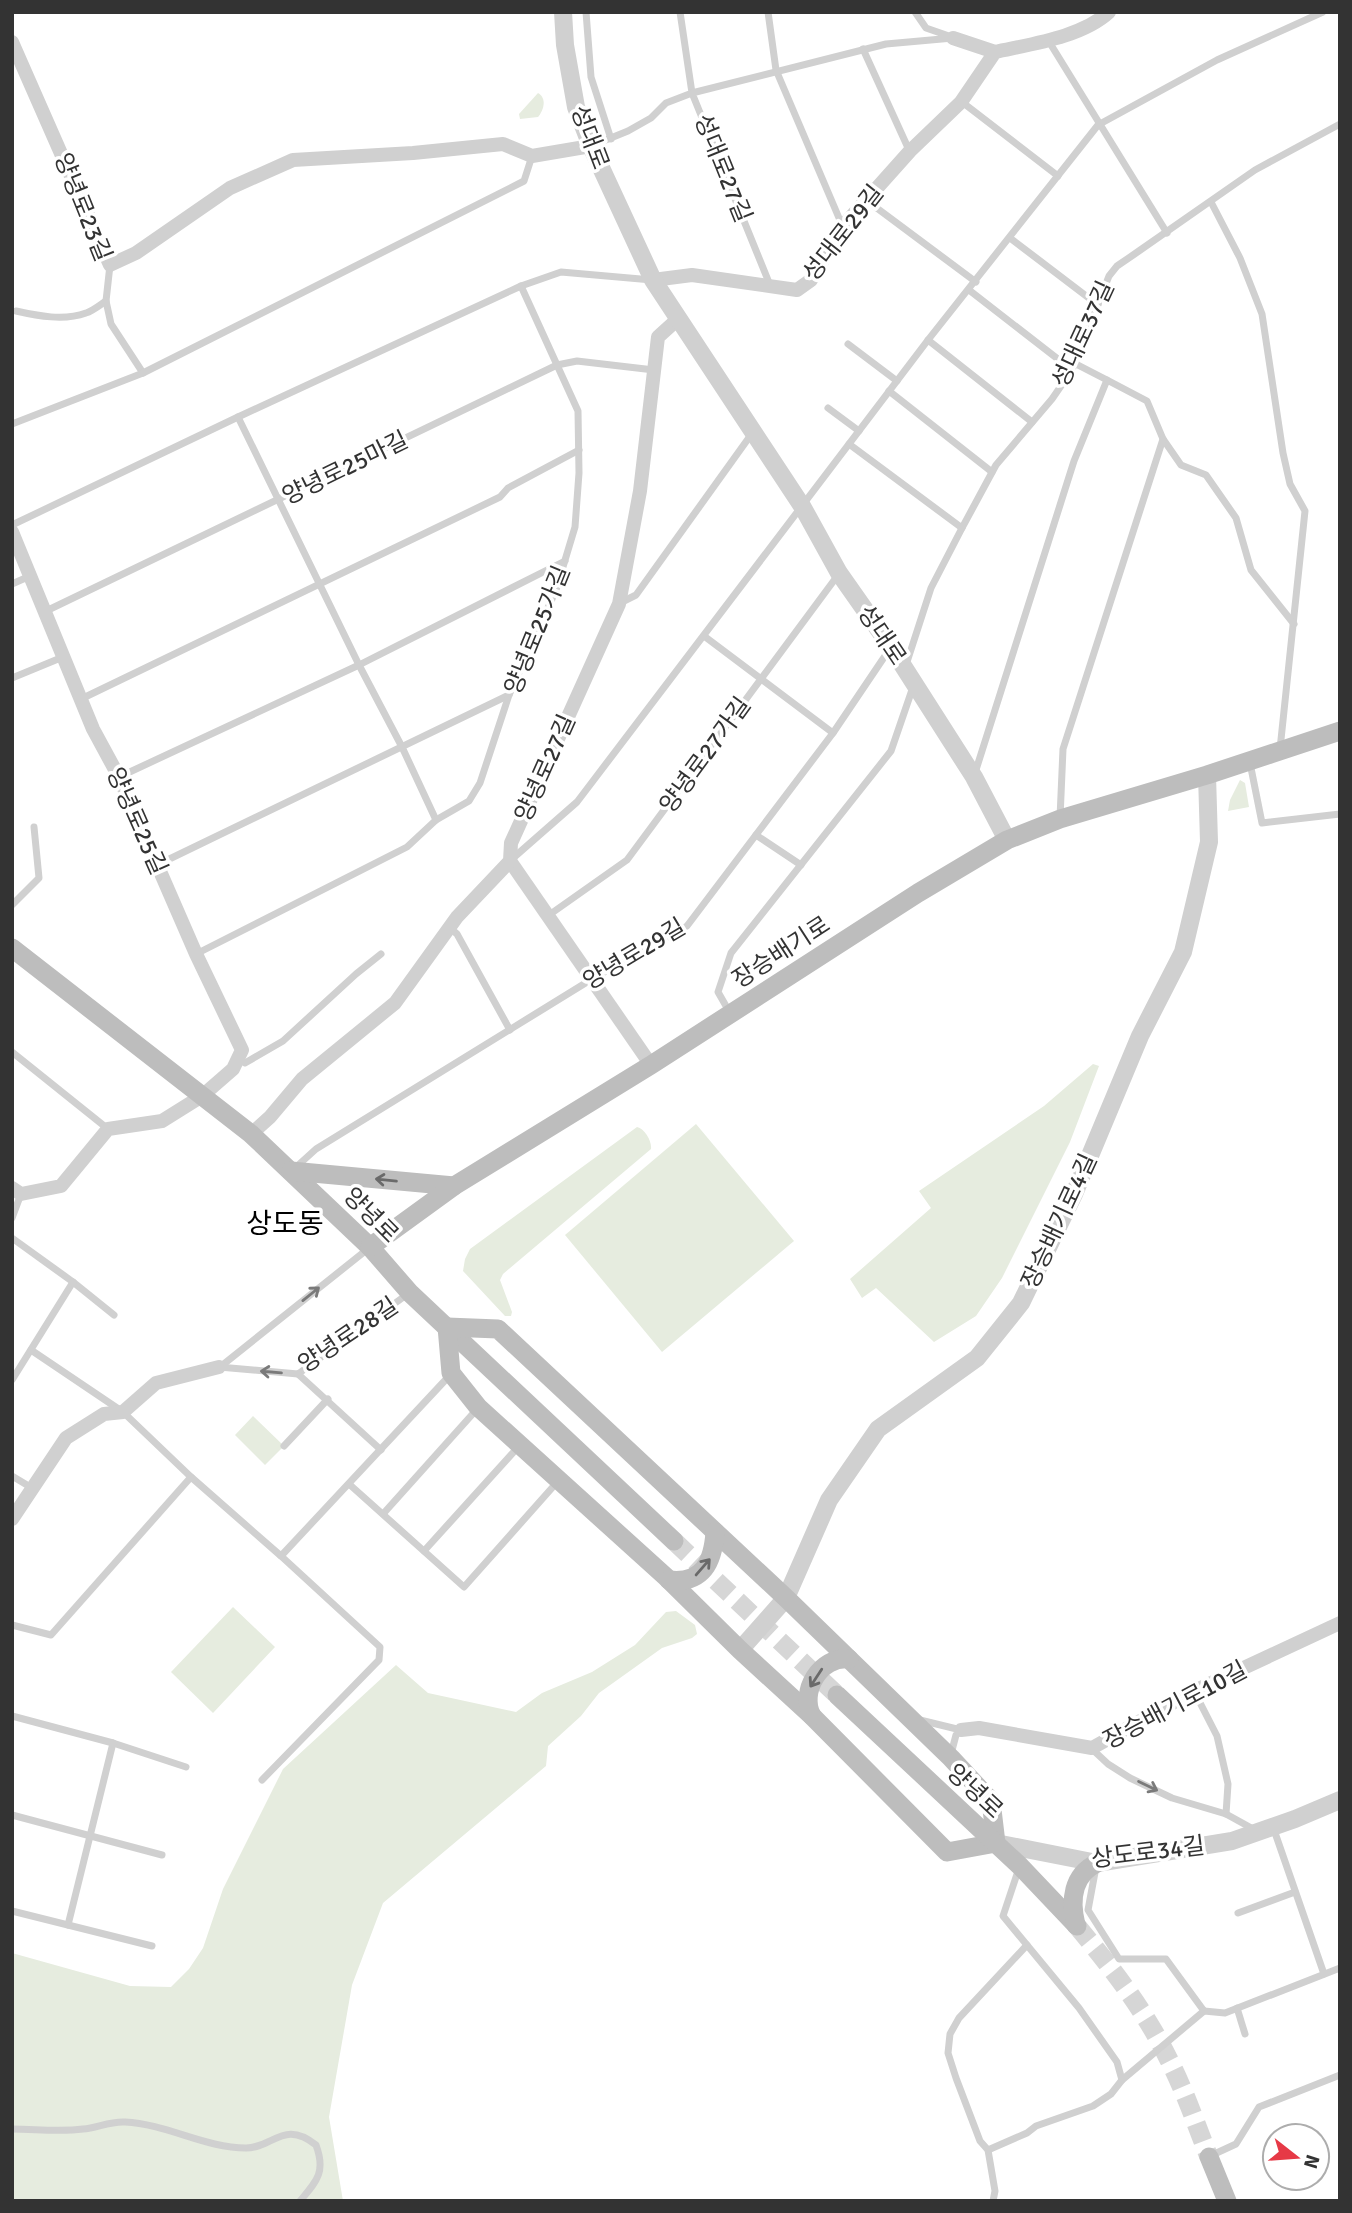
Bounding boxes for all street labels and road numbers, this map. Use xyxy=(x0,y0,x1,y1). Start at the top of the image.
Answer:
street label: 성대로 xyxy=(564,101,616,173)
street label: 성대로27길 xyxy=(688,109,758,227)
street label: 양녕로23길 xyxy=(48,148,118,266)
street label: 성대로29길 xyxy=(796,179,890,287)
street label: 성대로37길 xyxy=(1045,276,1121,392)
street label: 양녕로25마길 xyxy=(277,425,413,511)
street label: 양녕로25가길 xyxy=(498,561,576,699)
street label: 성대로 xyxy=(851,599,913,671)
street label: 양녕로27가길 xyxy=(653,691,757,819)
street label: 양녕로27길 xyxy=(508,710,582,826)
street label: 양녕로25길 xyxy=(100,763,174,879)
street label: 장승배기로 xyxy=(727,909,835,995)
street label: 양녕로29길 xyxy=(577,912,691,996)
street label: 장승배기로4길 xyxy=(1015,1149,1103,1293)
street label: 양녕로 xyxy=(337,1181,405,1249)
street label: 양녕로28길 xyxy=(292,1291,404,1379)
street label: 장승배기로10길 xyxy=(1098,1655,1252,1755)
street label: 양녕로 xyxy=(941,1757,1009,1825)
street label: 상도로34길 xyxy=(1089,1830,1207,1874)

